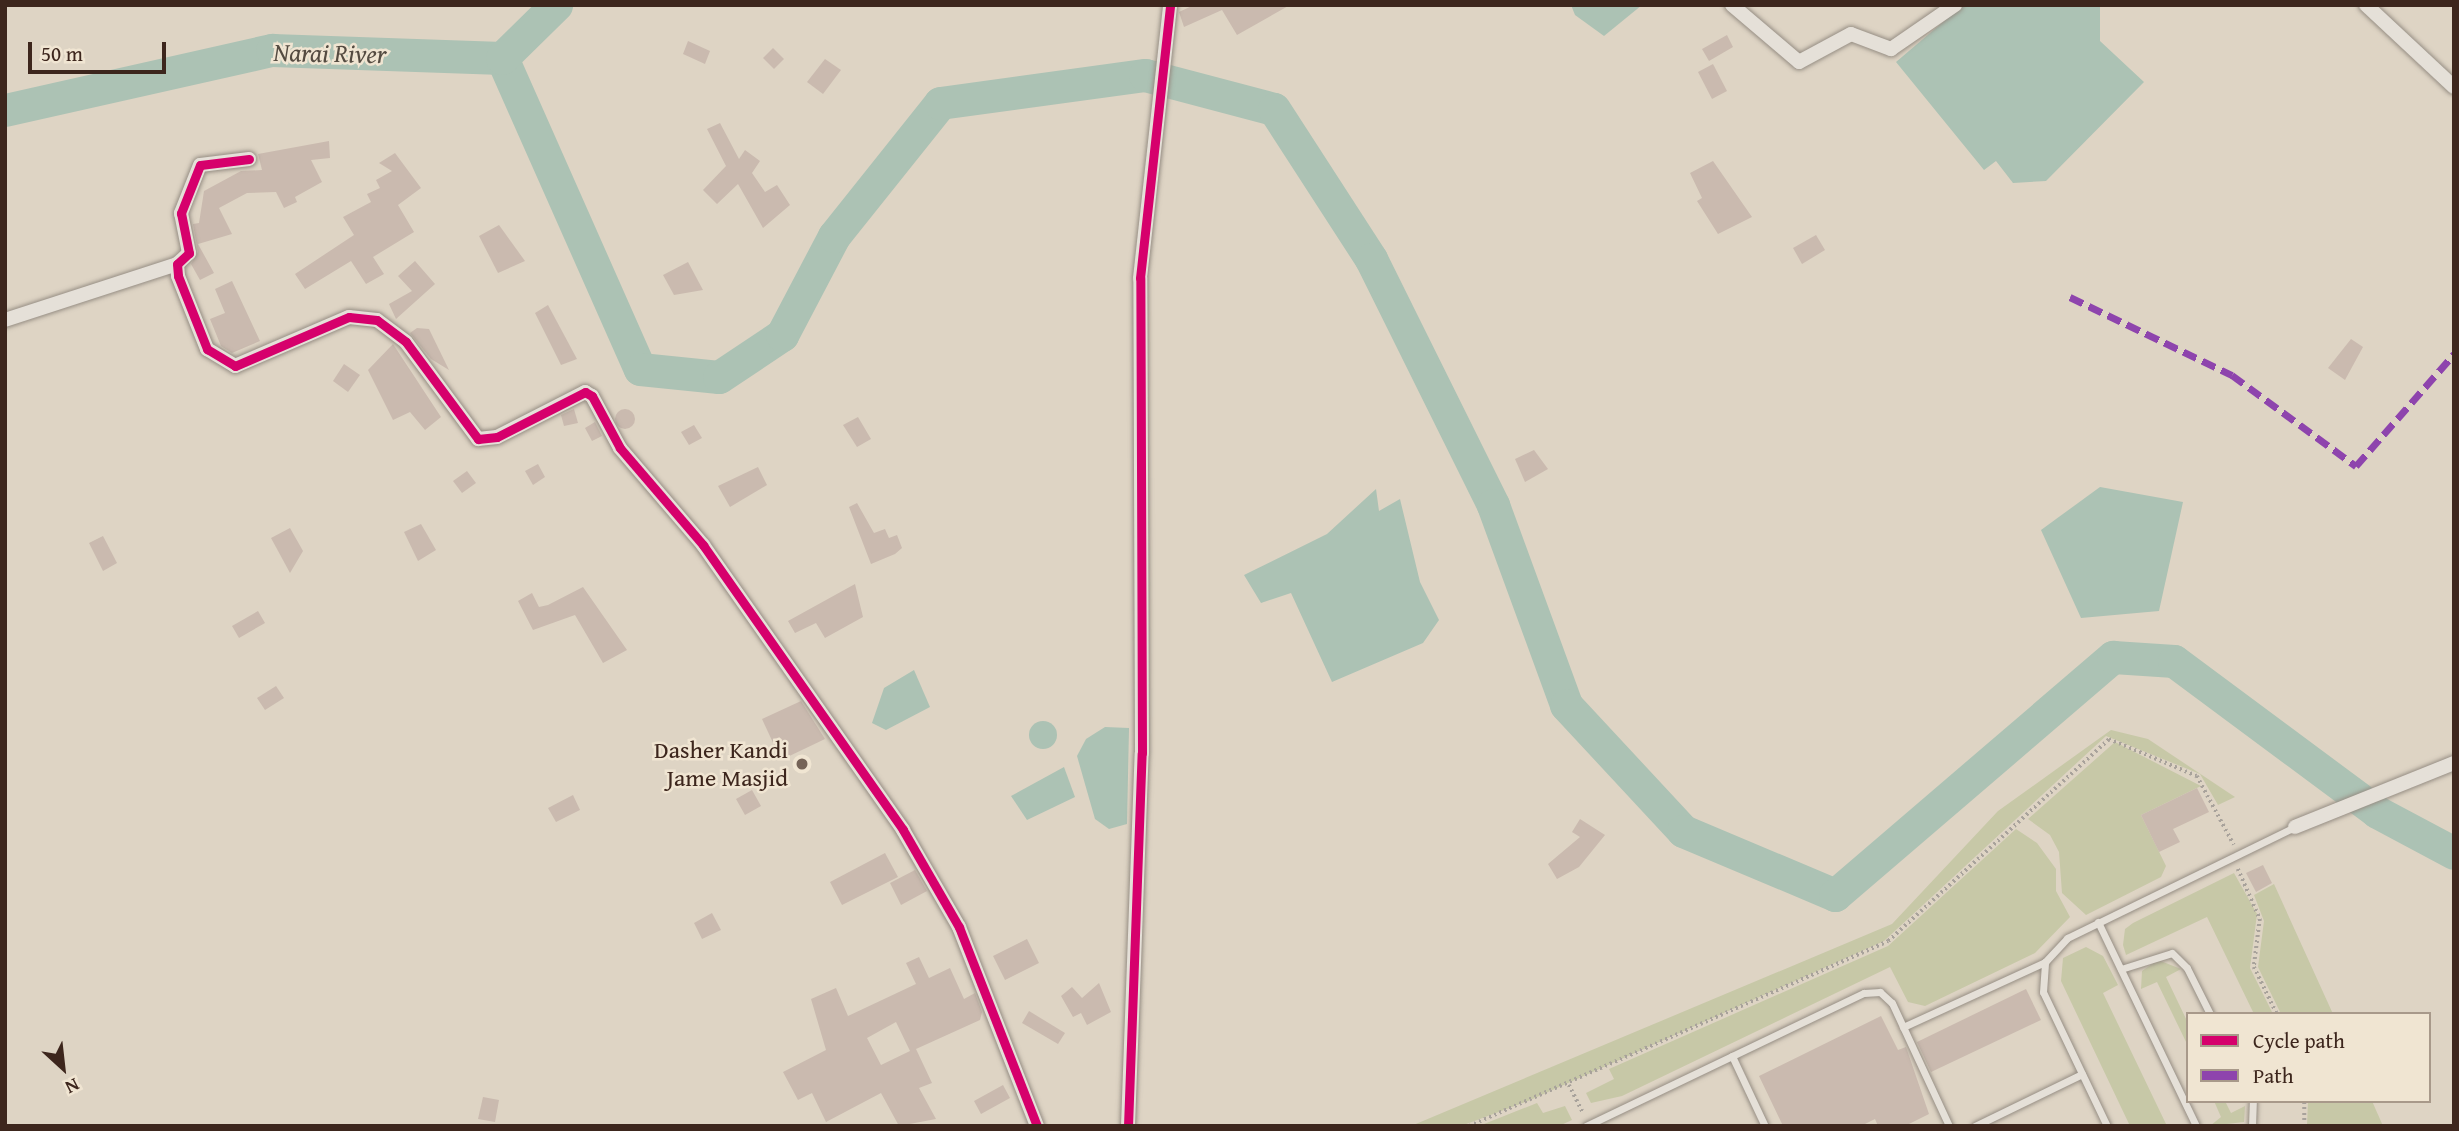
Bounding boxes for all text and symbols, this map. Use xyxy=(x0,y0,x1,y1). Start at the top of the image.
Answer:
scale bar xyxy=(32,28,170,72)
water label: Narai River xyxy=(273,36,387,70)
text: 50 m xyxy=(41,38,83,69)
place label: Dasher Kandi Jame Masjid xyxy=(654,736,788,792)
marker: Dasher Kandi Jame Masjid xyxy=(794,756,810,772)
legend xyxy=(2186,1012,2431,1103)
text: Cycle path xyxy=(2253,1025,2345,1056)
north arrow xyxy=(28,1033,98,1103)
text: Path xyxy=(2253,1060,2293,1091)
text: N xyxy=(61,1071,85,1102)

